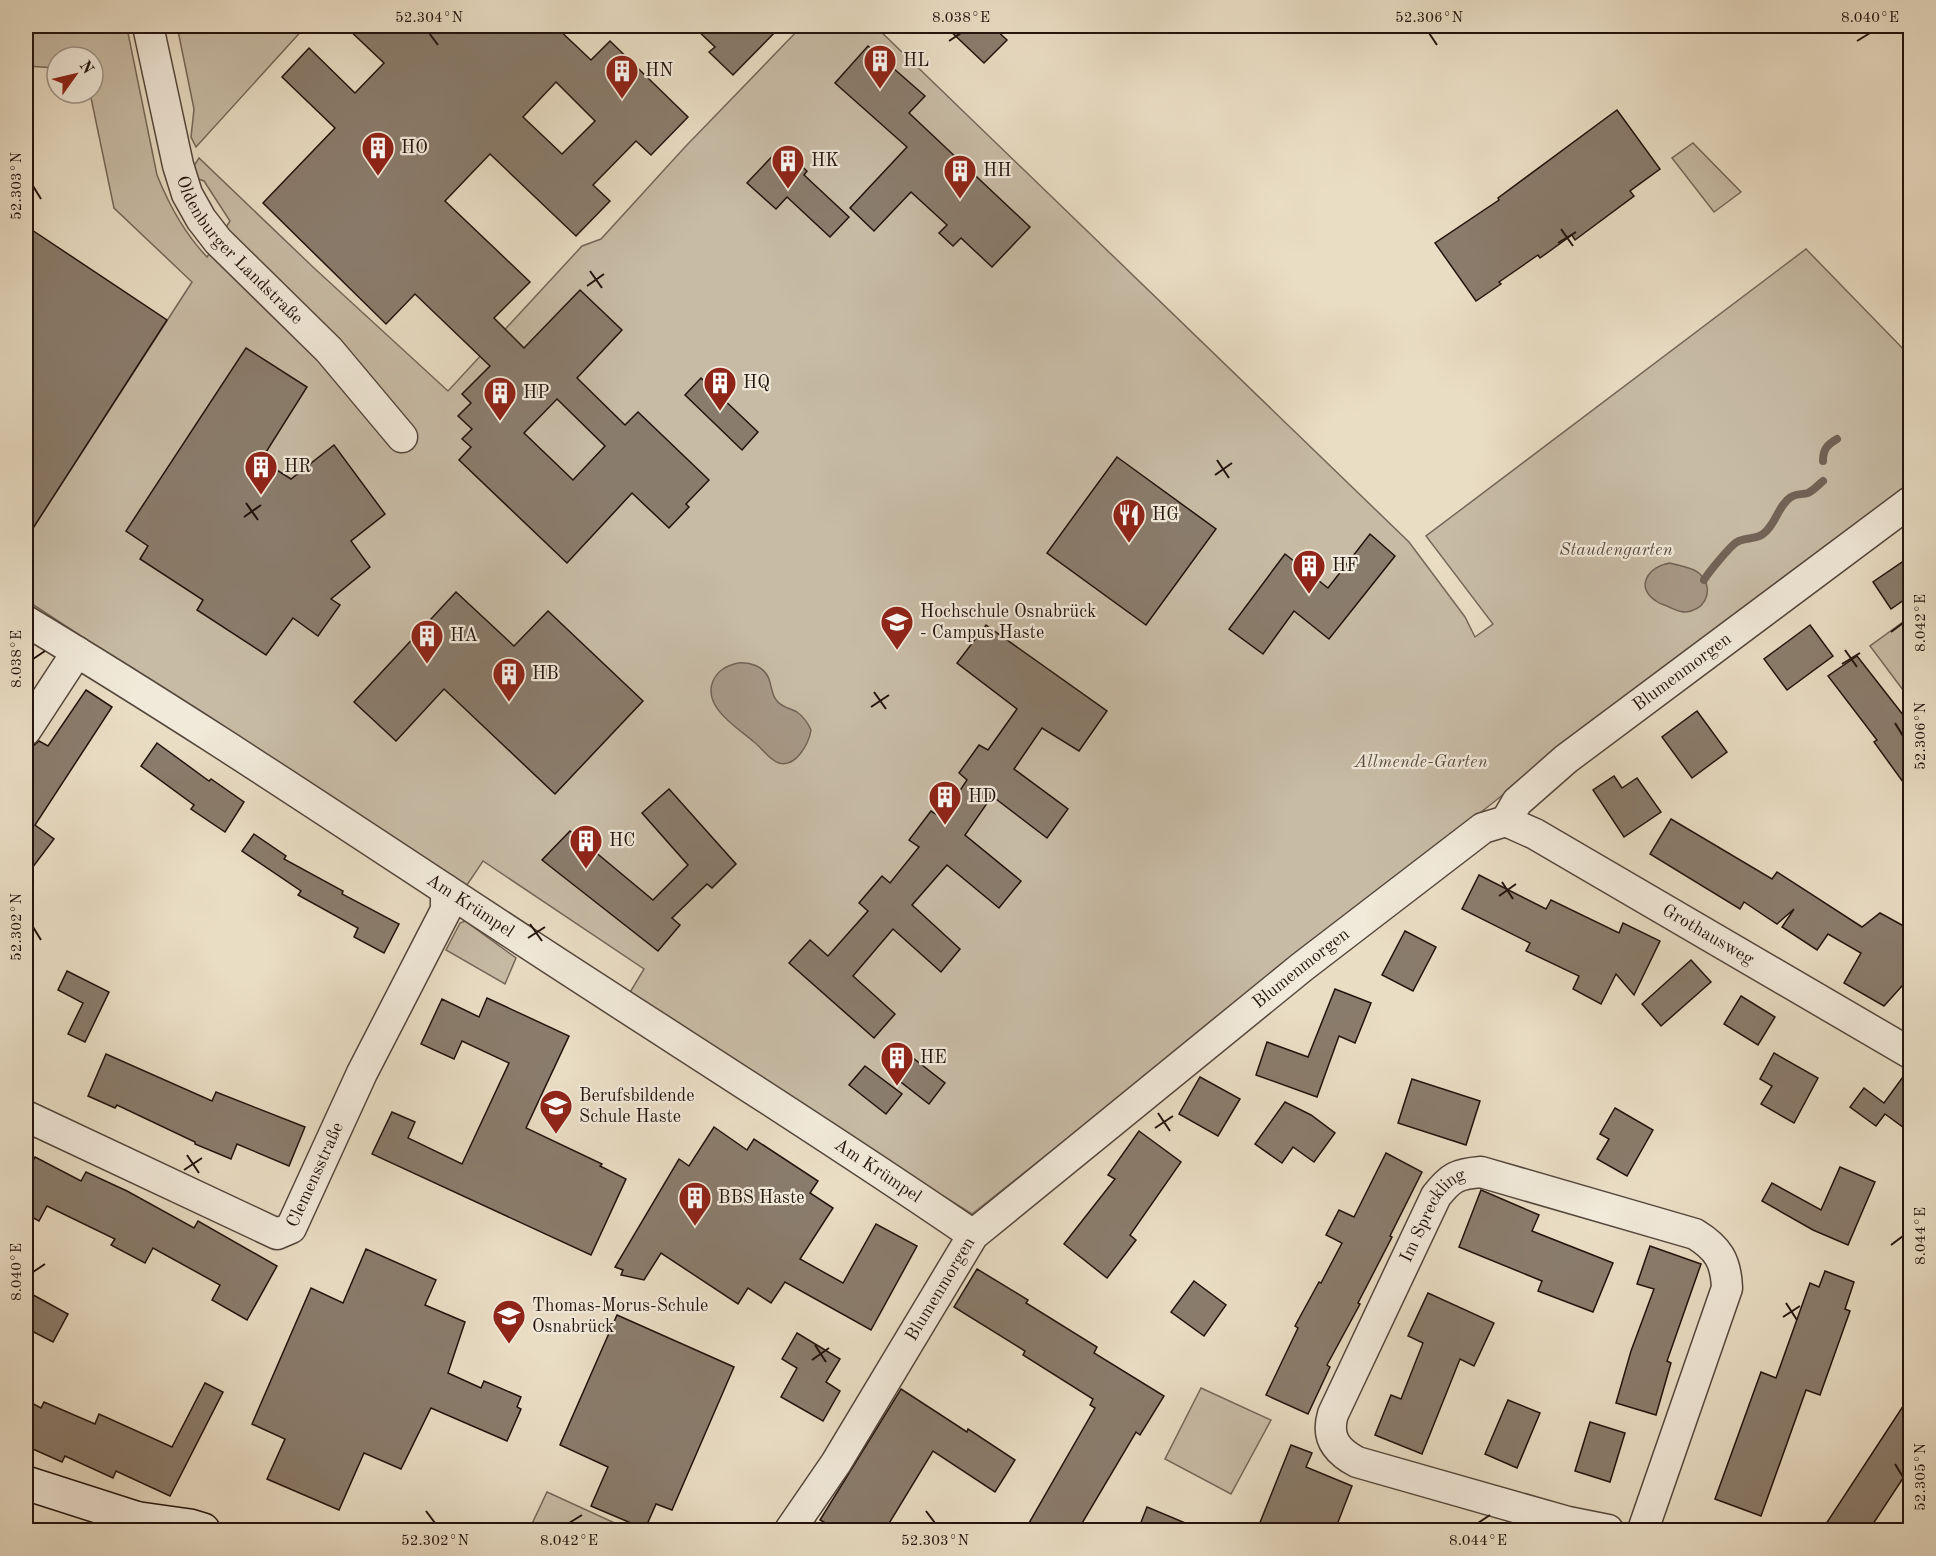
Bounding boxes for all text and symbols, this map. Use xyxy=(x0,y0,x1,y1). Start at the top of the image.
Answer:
text: 52.304°N xyxy=(395,11,463,26)
text: 8.038°E xyxy=(932,11,990,26)
text: 52.306°N xyxy=(1395,11,1463,26)
text: 8.040°E xyxy=(1841,11,1899,26)
building icon: HL xyxy=(862,43,898,90)
north arrow xyxy=(45,45,105,105)
place label: HL xyxy=(903,52,929,70)
building icon: HN xyxy=(604,53,640,100)
text: N xyxy=(76,58,96,78)
place label: HN xyxy=(645,62,673,80)
building icon: HO xyxy=(360,130,396,177)
place label: HO xyxy=(401,139,428,157)
building icon: HK xyxy=(770,143,806,190)
text: 52.303°N xyxy=(10,152,25,220)
place label: HK xyxy=(811,152,839,170)
building icon: HH xyxy=(942,153,978,200)
place label: HH xyxy=(983,162,1011,180)
street label: Oldenburger Landstraße xyxy=(173,174,306,328)
building icon: HQ xyxy=(702,365,738,412)
place label: HQ xyxy=(743,374,770,392)
building icon: HP xyxy=(482,375,518,422)
place label: HP xyxy=(523,384,549,402)
building icon: HR xyxy=(243,449,279,496)
place label: HR xyxy=(284,458,311,476)
restaurant icon: HG xyxy=(1111,497,1147,544)
place label: HG xyxy=(1152,506,1179,524)
park label: Staudengarten xyxy=(1559,541,1673,559)
building icon: HF xyxy=(1291,548,1327,595)
place label: HF xyxy=(1332,557,1358,575)
text: 8.042°E xyxy=(1914,594,1929,652)
place label: Hochschule Osnabrück - Campus Haste xyxy=(920,603,1096,642)
school or university icon: Hochschule Osnabrück - Campus Haste xyxy=(879,604,915,651)
building icon: HA xyxy=(409,618,445,665)
place label: HA xyxy=(450,627,478,645)
text: 8.038°E xyxy=(10,630,25,688)
street label: Blumenmorgen xyxy=(1630,630,1735,715)
building icon: HB xyxy=(491,656,527,703)
place label: HB xyxy=(532,665,559,683)
text: 52.306°N xyxy=(1914,702,1929,770)
park label: Allmende-Garten xyxy=(1353,753,1488,771)
building icon: HD xyxy=(927,779,963,826)
place label: HD xyxy=(968,788,996,806)
building icon: HC xyxy=(568,823,604,870)
place label: HC xyxy=(609,832,635,850)
street label: Am Krümpel xyxy=(423,871,517,941)
text: 52.302°N xyxy=(10,893,25,961)
street label: Grothausweg xyxy=(1659,901,1757,969)
street label: Blumenmorgen xyxy=(1249,925,1353,1012)
building icon: HE xyxy=(879,1040,915,1087)
place label: HE xyxy=(920,1049,947,1067)
place label: Berufsbildende Schule Haste xyxy=(579,1087,694,1126)
school or university icon: Berufsbildende Schule Haste xyxy=(538,1088,574,1135)
street label: Clemensstraße xyxy=(284,1120,347,1230)
street label: Am Krümpel xyxy=(831,1136,925,1206)
street label: Im Spreckling xyxy=(1397,1165,1468,1265)
building icon: BBS Haste xyxy=(677,1180,713,1227)
place label: BBS Haste xyxy=(718,1189,805,1207)
text: 8.044°E xyxy=(1914,1207,1929,1265)
street label: Blumenmorgen xyxy=(902,1234,979,1344)
text: 8.040°E xyxy=(10,1243,25,1301)
place label: Thomas-Morus-Schule Osnabrück xyxy=(532,1297,708,1336)
school or university icon: Thomas-Morus-Schule Osnabrück xyxy=(491,1298,527,1345)
text: 52.305°N xyxy=(1914,1443,1929,1511)
text: 52.302°N xyxy=(401,1534,469,1549)
text: 8.042°E xyxy=(540,1534,598,1549)
text: 52.303°N xyxy=(901,1534,969,1549)
text: 8.044°E xyxy=(1449,1534,1507,1549)

